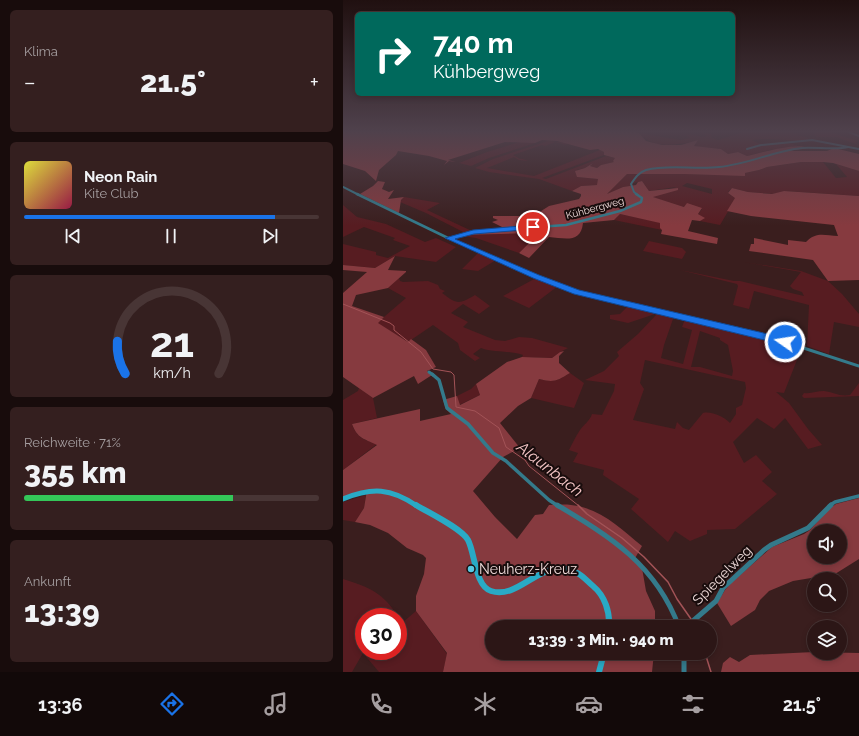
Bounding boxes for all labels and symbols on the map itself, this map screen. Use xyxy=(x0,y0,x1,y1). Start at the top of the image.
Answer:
street label: Kühbergweg xyxy=(565,195,625,221)
pin xyxy=(516,210,550,244)
position arrow xyxy=(764,321,806,363)
water label: Alaunbach xyxy=(512,437,587,501)
street label: Spiegelweg xyxy=(689,542,755,608)
place label: Neuherz-Kreuz xyxy=(479,561,577,577)
marker: Neuherz-Kreuz xyxy=(466,564,476,574)
speed limit sign: 30 xyxy=(355,608,407,660)

